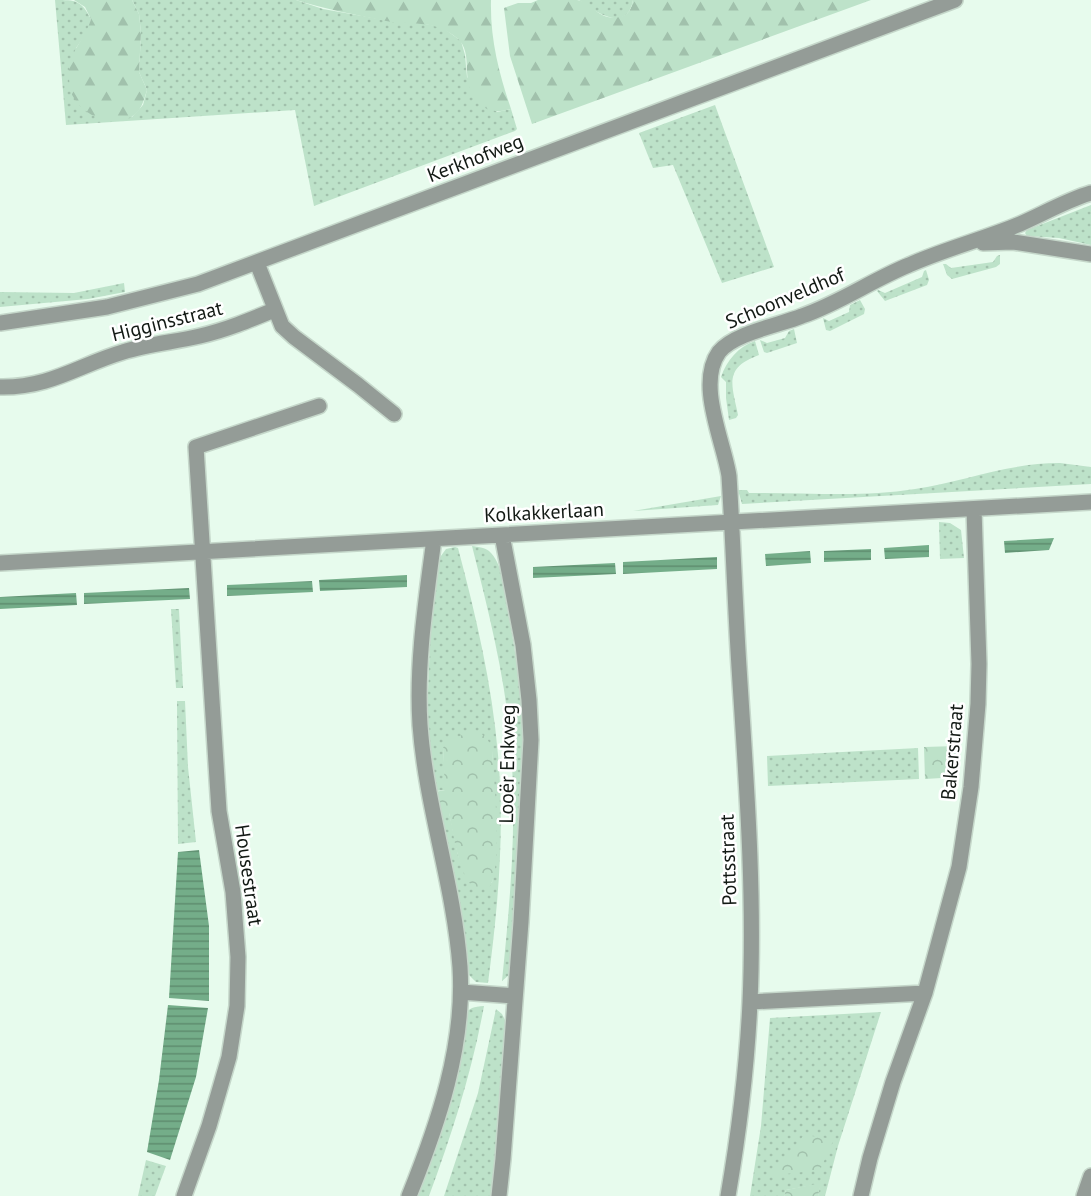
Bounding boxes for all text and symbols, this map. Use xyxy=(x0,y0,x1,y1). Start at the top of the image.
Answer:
street label: Kerkhofweg xyxy=(423,128,527,188)
street label: Schoonveldhof xyxy=(721,261,850,335)
street label: Higginsstraat xyxy=(109,295,225,347)
street label: Kolkakkerlaan xyxy=(483,496,605,528)
street label: Bakerstraat xyxy=(935,703,969,801)
street label: Looër Enkweg xyxy=(493,704,521,824)
street label: Pottsstraat xyxy=(713,813,743,906)
street label: Housestraat xyxy=(229,823,269,928)

